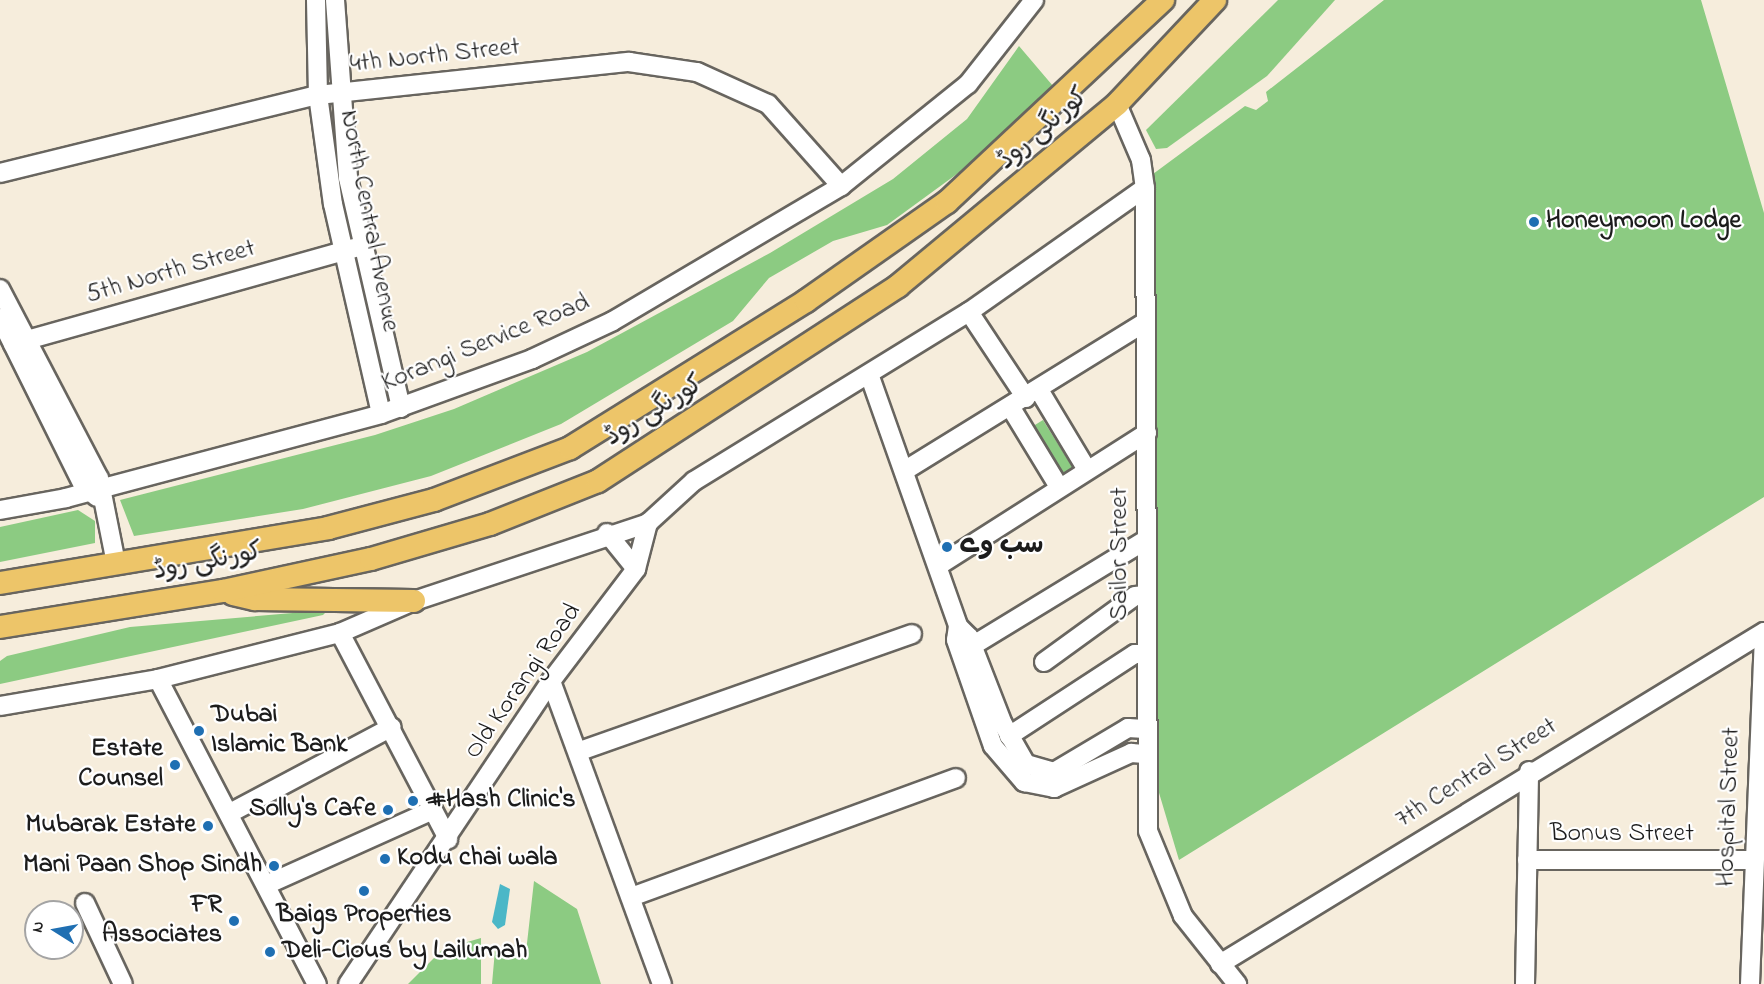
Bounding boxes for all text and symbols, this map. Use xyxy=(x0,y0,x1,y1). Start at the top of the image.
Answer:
street label: 4th North Street xyxy=(349,33,521,81)
street label: کورنگی روڈ xyxy=(992,82,1096,178)
street label: North Central Avenue xyxy=(331,108,405,334)
place label: Honeymoon Lodge xyxy=(1546,206,1741,238)
marker: Honeymoon Lodge xyxy=(1527,215,1541,229)
street label: 5th North Street xyxy=(83,234,259,312)
street label: Korangi Service Road xyxy=(378,288,594,400)
street label: کورنگی روڈ xyxy=(600,370,710,454)
street label: Sailor Street xyxy=(1105,487,1137,621)
place label: سب وے xyxy=(959,531,1043,563)
street label: کورنگی روڈ xyxy=(151,537,265,589)
marker: سب وے xyxy=(940,540,954,554)
street label: Old Korangi Road xyxy=(459,598,589,766)
place label: Dubai Islamic Bank xyxy=(211,700,347,762)
street label: 7th Central Street xyxy=(1391,712,1563,836)
marker: Dubai Islamic Bank xyxy=(192,724,206,738)
street label: Hospital Street xyxy=(1712,727,1748,887)
place label: Estate Counsel xyxy=(78,734,163,796)
marker: Estate Counsel xyxy=(168,758,182,772)
place label: #Hash Clinic's xyxy=(426,785,576,817)
marker: #Hash Clinic's xyxy=(404,792,422,810)
place label: Solly's Cafe xyxy=(249,794,376,826)
marker: Solly's Cafe xyxy=(381,803,395,817)
place label: Mubarak Estate xyxy=(26,810,196,842)
marker: Mubarak Estate xyxy=(201,819,215,833)
street label: Bonus Street xyxy=(1550,819,1694,851)
place label: Kodu chai wala xyxy=(397,843,558,875)
place label: Mani Paan Shop Sindh xyxy=(23,850,262,882)
marker: Kodu chai wala xyxy=(378,852,392,866)
marker: Mani Paan Shop Sindh xyxy=(267,859,281,873)
marker: Baigs Properties xyxy=(357,884,371,898)
place label: FR Associates xyxy=(102,890,222,952)
north arrow xyxy=(24,900,84,960)
place label: Baigs Properties xyxy=(277,900,451,932)
marker: FR Associates xyxy=(227,914,241,928)
text: N xyxy=(25,919,51,935)
place label: Deli-Cious by Lailumah xyxy=(282,936,527,968)
marker: Deli-Cious by Lailumah xyxy=(263,945,277,959)

